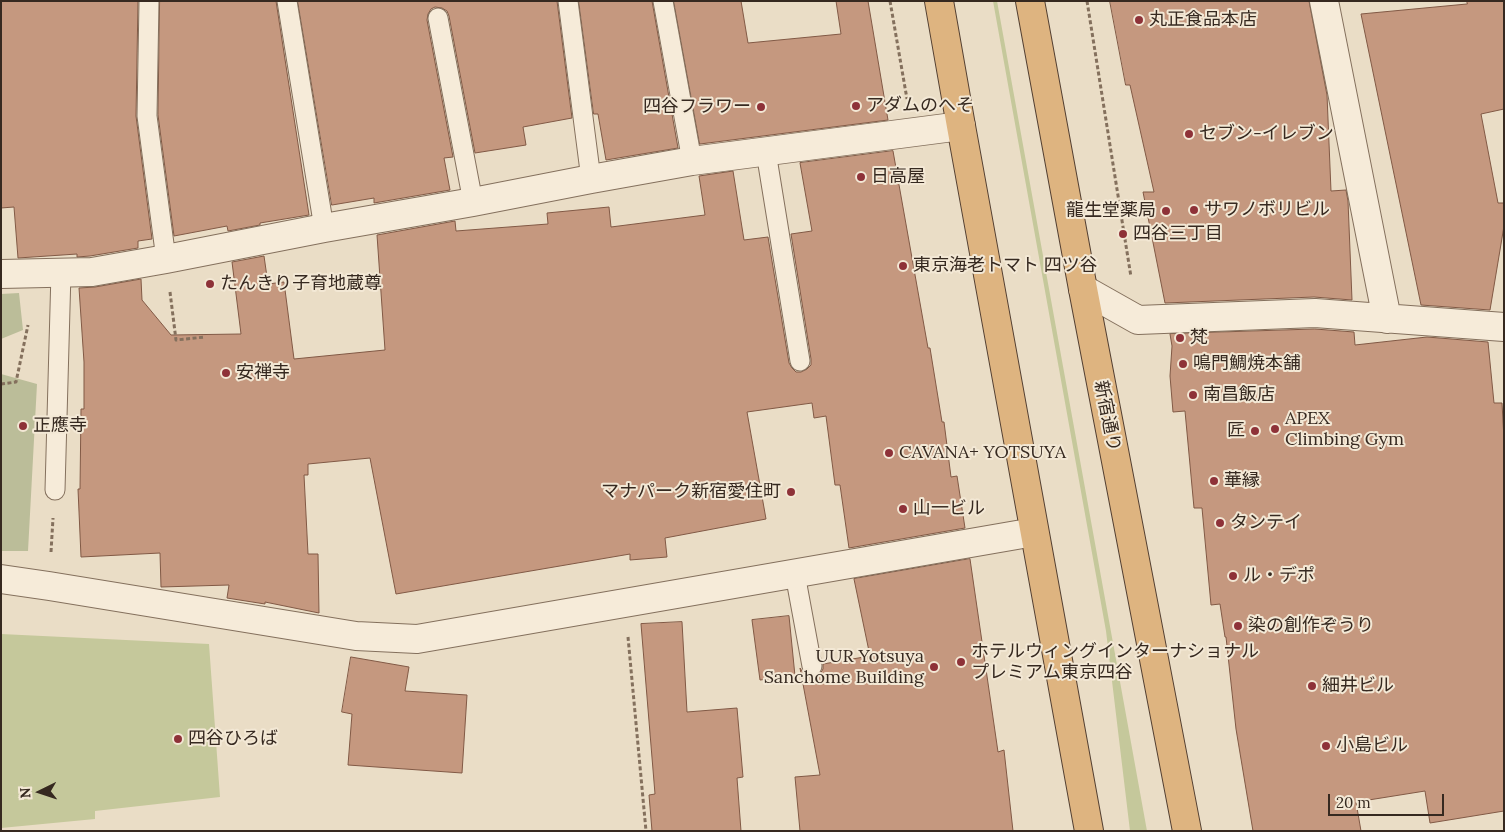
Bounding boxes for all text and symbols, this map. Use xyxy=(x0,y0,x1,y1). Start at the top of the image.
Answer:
place label: 丸正食品本店 xyxy=(1149,9,1257,31)
marker: 丸正食品本店 xyxy=(1133,14,1145,26)
place label: アダムのへそ xyxy=(866,95,974,117)
place label: 四谷フラワー xyxy=(643,96,751,118)
marker: アダムのへそ xyxy=(850,100,862,112)
marker: 四谷フラワー xyxy=(755,101,767,113)
place label: セブン-イレブン xyxy=(1199,123,1334,145)
marker: セブン-イレブン xyxy=(1183,128,1195,140)
place label: 日高屋 xyxy=(871,166,925,188)
marker: 日高屋 xyxy=(855,171,867,183)
place label: サワノボリビル xyxy=(1204,199,1330,221)
place label: 龍生堂薬局 xyxy=(1066,200,1156,222)
marker: サワノボリビル xyxy=(1188,204,1200,216)
marker: 龍生堂薬局 xyxy=(1160,205,1172,217)
place label: 四谷三丁目 xyxy=(1133,223,1223,245)
marker: 四谷三丁目 xyxy=(1117,228,1129,240)
place label: 東京海老トマト 四ツ谷 xyxy=(913,255,1098,277)
marker: 東京海老トマト 四ツ谷 xyxy=(897,260,909,272)
place label: たんきり子育地蔵尊 xyxy=(220,273,382,295)
marker: たんきり子育地蔵尊 xyxy=(204,278,216,290)
place label: 梵 xyxy=(1190,327,1208,349)
marker: 梵 xyxy=(1174,332,1186,344)
place label: 鳴門鯛焼本舗 xyxy=(1193,353,1301,375)
marker: 鳴門鯛焼本舗 xyxy=(1177,358,1189,370)
place label: 安禅寺 xyxy=(236,362,290,384)
marker: 安禅寺 xyxy=(220,367,232,379)
street label: 新宿通り xyxy=(1090,379,1124,453)
place label: 南昌飯店 xyxy=(1203,384,1275,406)
marker: 南昌飯店 xyxy=(1187,389,1199,401)
place label: APEX Climbing Gym xyxy=(1285,408,1404,450)
place label: 正應寺 xyxy=(33,415,87,437)
marker: 正應寺 xyxy=(17,420,29,432)
place label: 匠 xyxy=(1227,420,1245,442)
marker: APEX Climbing Gym xyxy=(1269,423,1281,435)
marker: 匠 xyxy=(1249,425,1261,437)
place label: CAVANA+ YOTSUYA xyxy=(899,442,1066,464)
marker: CAVANA+ YOTSUYA xyxy=(883,447,895,459)
place label: 華縁 xyxy=(1224,470,1260,492)
marker: 華縁 xyxy=(1208,475,1220,487)
place label: マナパーク新宿愛住町 xyxy=(601,481,781,503)
marker: マナパーク新宿愛住町 xyxy=(785,486,797,498)
place label: 山一ビル xyxy=(913,498,985,520)
marker: 山一ビル xyxy=(897,503,909,515)
place label: タンテイ xyxy=(1230,512,1302,534)
marker: タンテイ xyxy=(1214,517,1226,529)
place label: ル・デポ xyxy=(1243,565,1315,587)
marker: ル・デポ xyxy=(1227,570,1239,582)
place label: 染の創作ぞうり xyxy=(1248,615,1374,637)
marker: 染の創作ぞうり xyxy=(1232,620,1244,632)
place label: ホテルウィングインターナショナル プレミアム東京四谷 xyxy=(971,641,1259,684)
place label: UUR Yotsuya Sanchome Building xyxy=(764,646,924,689)
marker: ホテルウィングインターナショナル プレミアム東京四谷 xyxy=(955,656,967,668)
marker: UUR Yotsuya Sanchome Building xyxy=(928,661,940,673)
place label: 細井ビル xyxy=(1322,675,1394,697)
marker: 細井ビル xyxy=(1306,680,1318,692)
place label: 四谷ひろば xyxy=(188,728,278,750)
marker: 四谷ひろば xyxy=(172,733,184,745)
place label: 小島ビル xyxy=(1336,735,1408,757)
marker: 小島ビル xyxy=(1320,740,1332,752)
north arrow xyxy=(15,767,65,817)
scale bar xyxy=(1330,784,1446,816)
text: N xyxy=(16,787,34,799)
text: 20 m xyxy=(1336,793,1371,812)

